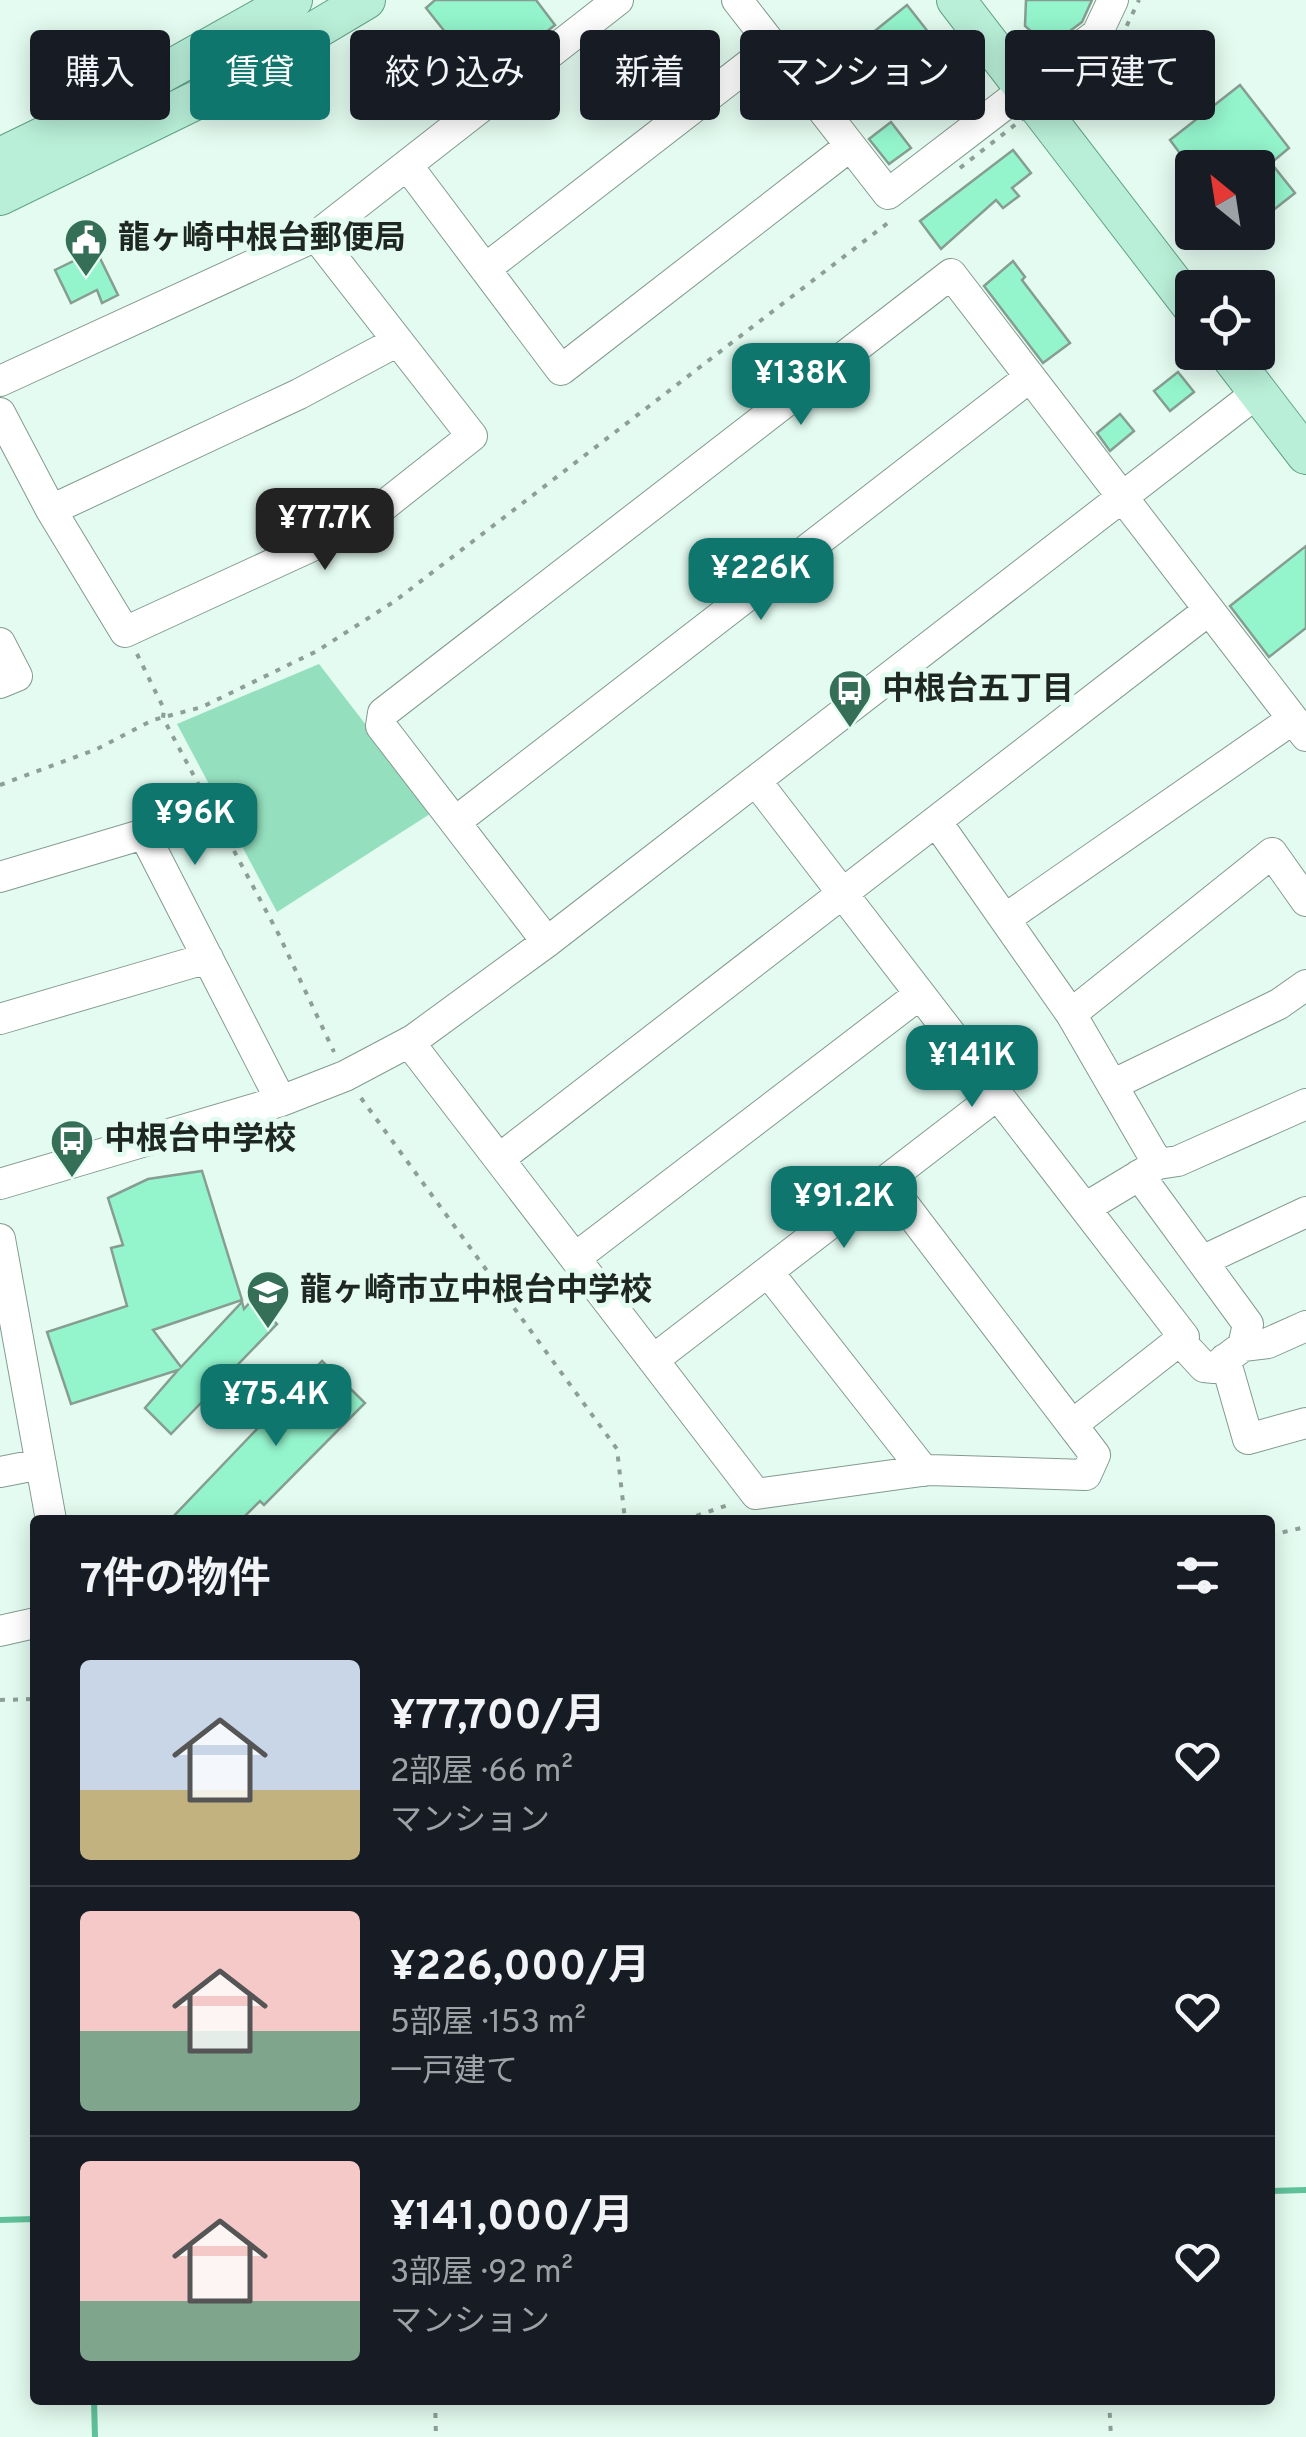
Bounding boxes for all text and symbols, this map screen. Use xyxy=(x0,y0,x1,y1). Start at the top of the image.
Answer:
chip: 購入 xyxy=(30,30,170,120)
chip: 賃貸 xyxy=(190,30,330,120)
chip: 絞り込み xyxy=(350,30,560,120)
chip: 新着 xyxy=(580,30,720,120)
chip: マンション xyxy=(740,30,985,120)
chip: 一戸建て xyxy=(1005,30,1215,120)
north arrow xyxy=(1175,150,1275,250)
map controls xyxy=(1175,150,1275,370)
public building icon: 龍ヶ崎中根台郵便局 xyxy=(63,217,109,278)
place label: 龍ヶ崎中根台郵便局 xyxy=(118,220,406,260)
button: locate xyxy=(1175,270,1275,370)
pin: ¥138K xyxy=(731,343,871,428)
text: ¥138K xyxy=(754,355,848,395)
pin: ¥77.7K xyxy=(244,488,406,573)
text: ¥77.7K xyxy=(278,500,372,540)
pin: ¥226K xyxy=(691,538,831,623)
text: ¥226K xyxy=(711,550,811,590)
bus stop icon: 中根台五丁目 xyxy=(827,668,873,729)
place label: 中根台五丁目 xyxy=(882,671,1074,711)
pin: ¥96K xyxy=(136,783,254,868)
text: ¥96K xyxy=(154,795,236,835)
pin: ¥141K xyxy=(902,1025,1042,1110)
text: ¥141K xyxy=(928,1037,1016,1077)
bus stop icon: 中根台中学校 xyxy=(49,1118,95,1179)
place label: 中根台中学校 xyxy=(104,1121,296,1161)
pin: ¥91.2K xyxy=(763,1166,925,1251)
text: ¥91.2K xyxy=(793,1178,895,1218)
school or university icon: 龍ヶ崎市立中根台中学校 xyxy=(245,1269,291,1330)
place label: 龍ヶ崎市立中根台中学校 xyxy=(300,1272,652,1312)
pin: ¥75.4K xyxy=(195,1364,357,1449)
text: ¥75.4K xyxy=(222,1376,330,1416)
icon: filters xyxy=(1170,1548,1225,1603)
text: 7件の物件 xyxy=(80,1555,271,1608)
text: ¥77,700/月 xyxy=(390,1691,606,1744)
icon: home xyxy=(160,1700,280,1820)
icon: heart xyxy=(1170,1733,1225,1788)
text: 2部屋 · 66 m² xyxy=(390,1753,573,1793)
text: マンション xyxy=(390,1802,550,1842)
text: ¥226,000/月 xyxy=(390,1942,650,1995)
icon: home xyxy=(160,1951,280,2071)
icon: heart xyxy=(1170,1984,1225,2039)
text: 5部屋 · 153 m² xyxy=(390,2004,586,2044)
text: 一戸建て xyxy=(390,2053,518,2093)
text: ¥141,000/月 xyxy=(390,2192,634,2245)
icon: home xyxy=(160,2201,280,2321)
icon: heart xyxy=(1170,2234,1225,2289)
text: 3部屋 · 92 m² xyxy=(390,2254,573,2294)
text: マンション xyxy=(390,2303,550,2343)

